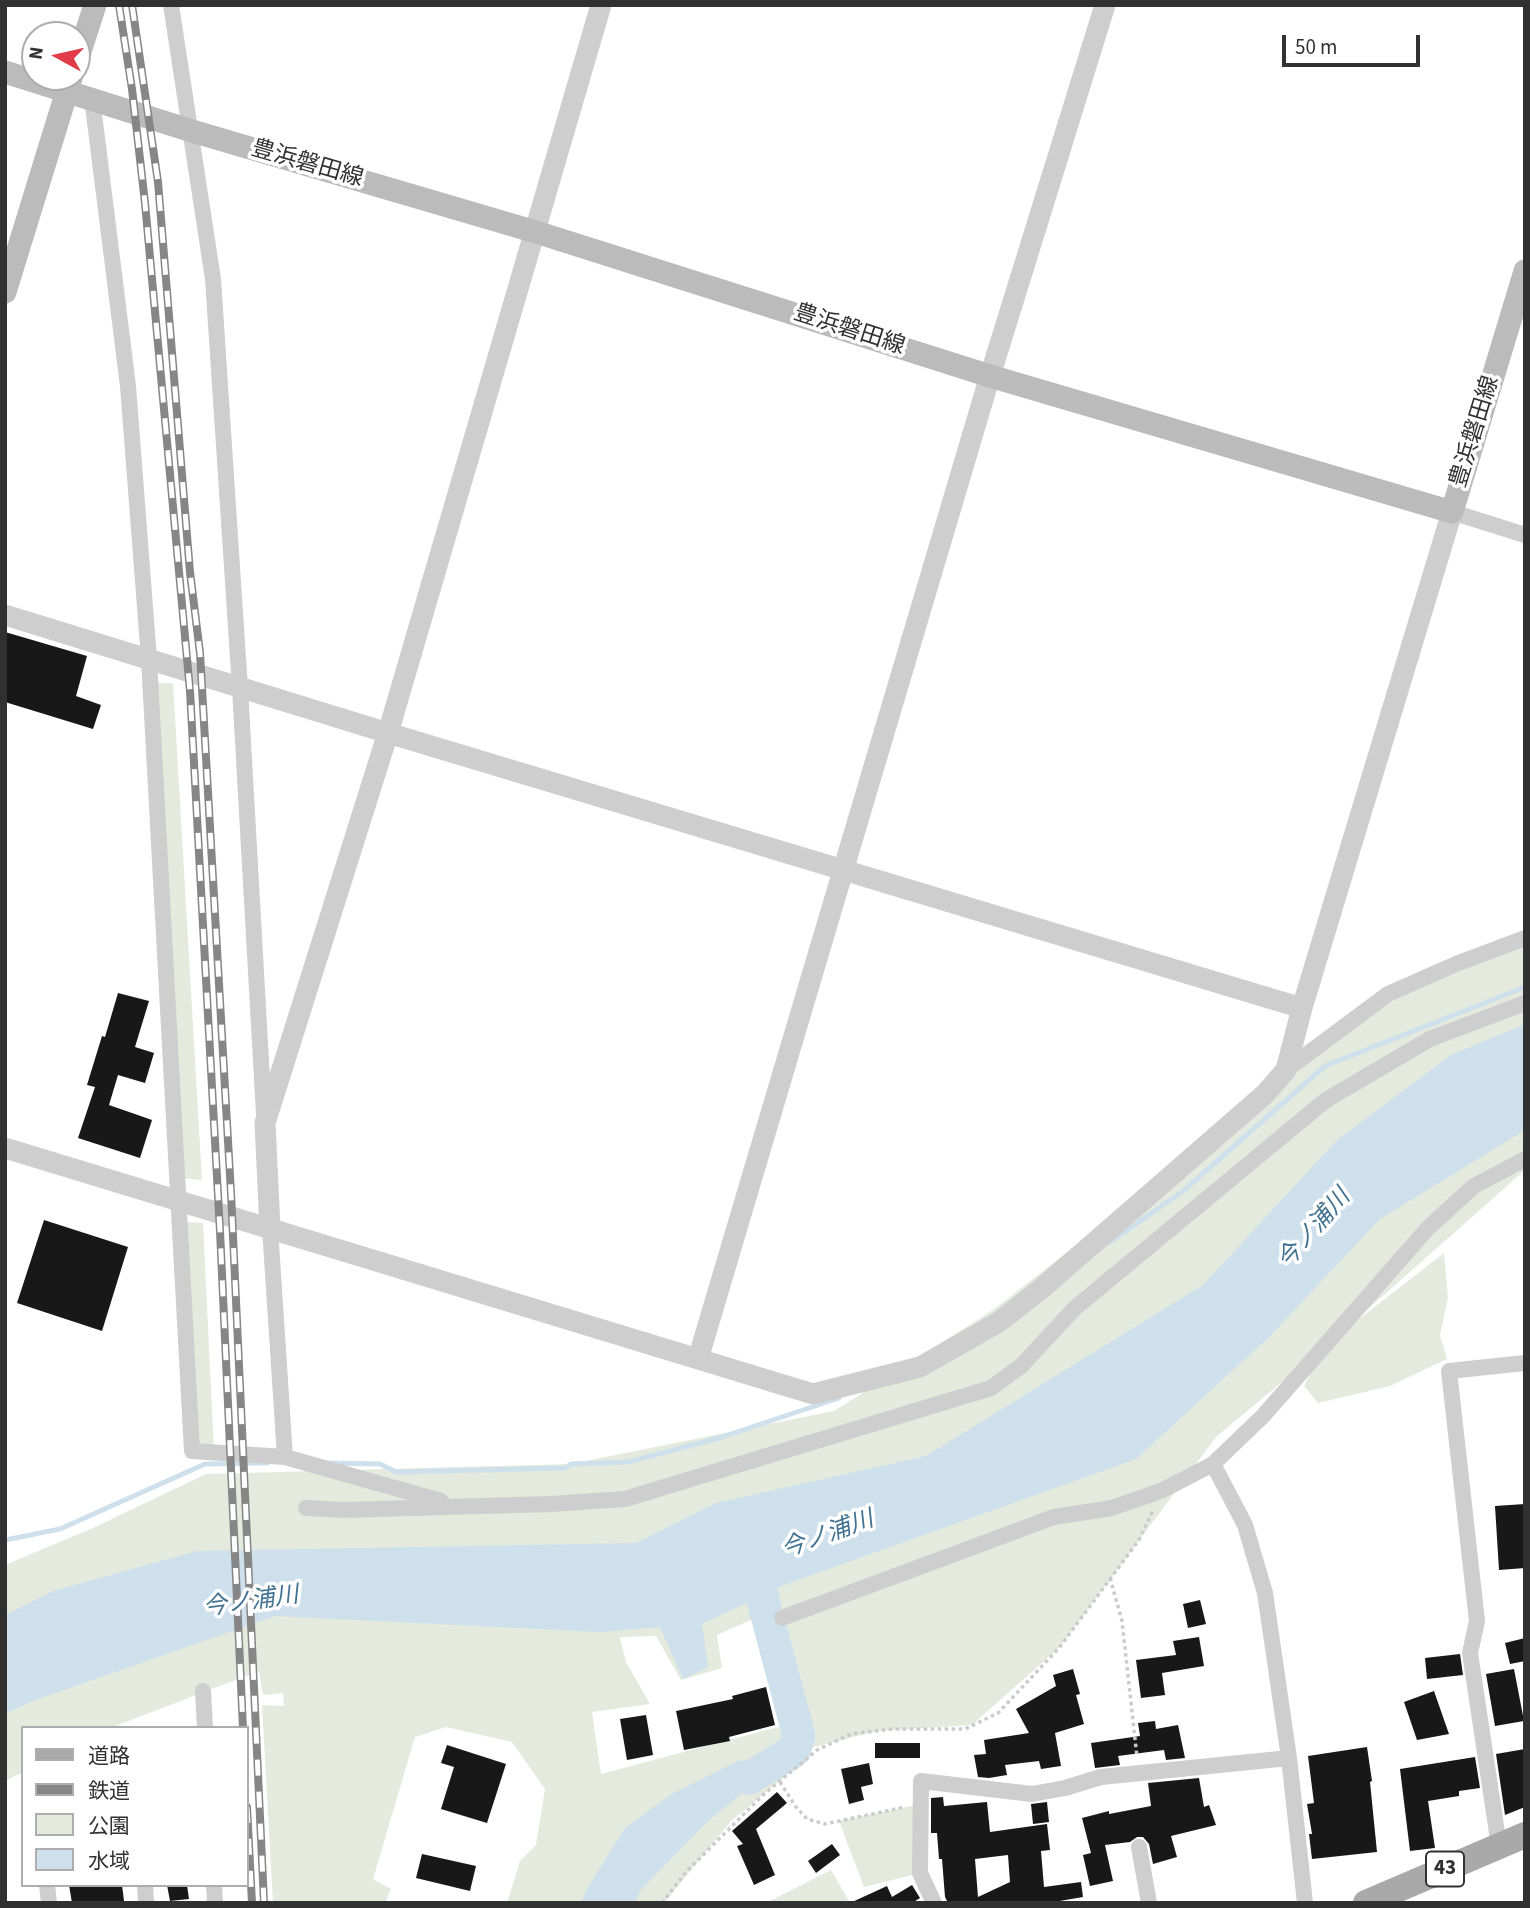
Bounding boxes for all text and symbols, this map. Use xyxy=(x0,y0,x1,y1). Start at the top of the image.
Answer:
north arrow xyxy=(21,21,91,91)
scale bar xyxy=(1285,21,1423,65)
text: 50 m xyxy=(1295,32,1337,62)
text: N xyxy=(22,45,51,61)
street label: 豊浜磐田線 xyxy=(248,136,366,194)
street label: 豊浜磐田線 xyxy=(790,300,908,362)
street label: 豊浜磐田線 xyxy=(1446,373,1506,491)
water label: 今ノ浦川 xyxy=(1273,1184,1357,1276)
water label: 今ノ浦川 xyxy=(778,1506,878,1566)
water label: 今ノ浦川 xyxy=(201,1582,301,1624)
legend xyxy=(21,1726,248,1887)
text: 道路 xyxy=(88,1741,130,1771)
text: 鉄道 xyxy=(88,1776,130,1806)
text: 公園 xyxy=(88,1811,130,1841)
text: 水域 xyxy=(88,1846,130,1876)
road number: 43 xyxy=(1426,1852,1464,1886)

